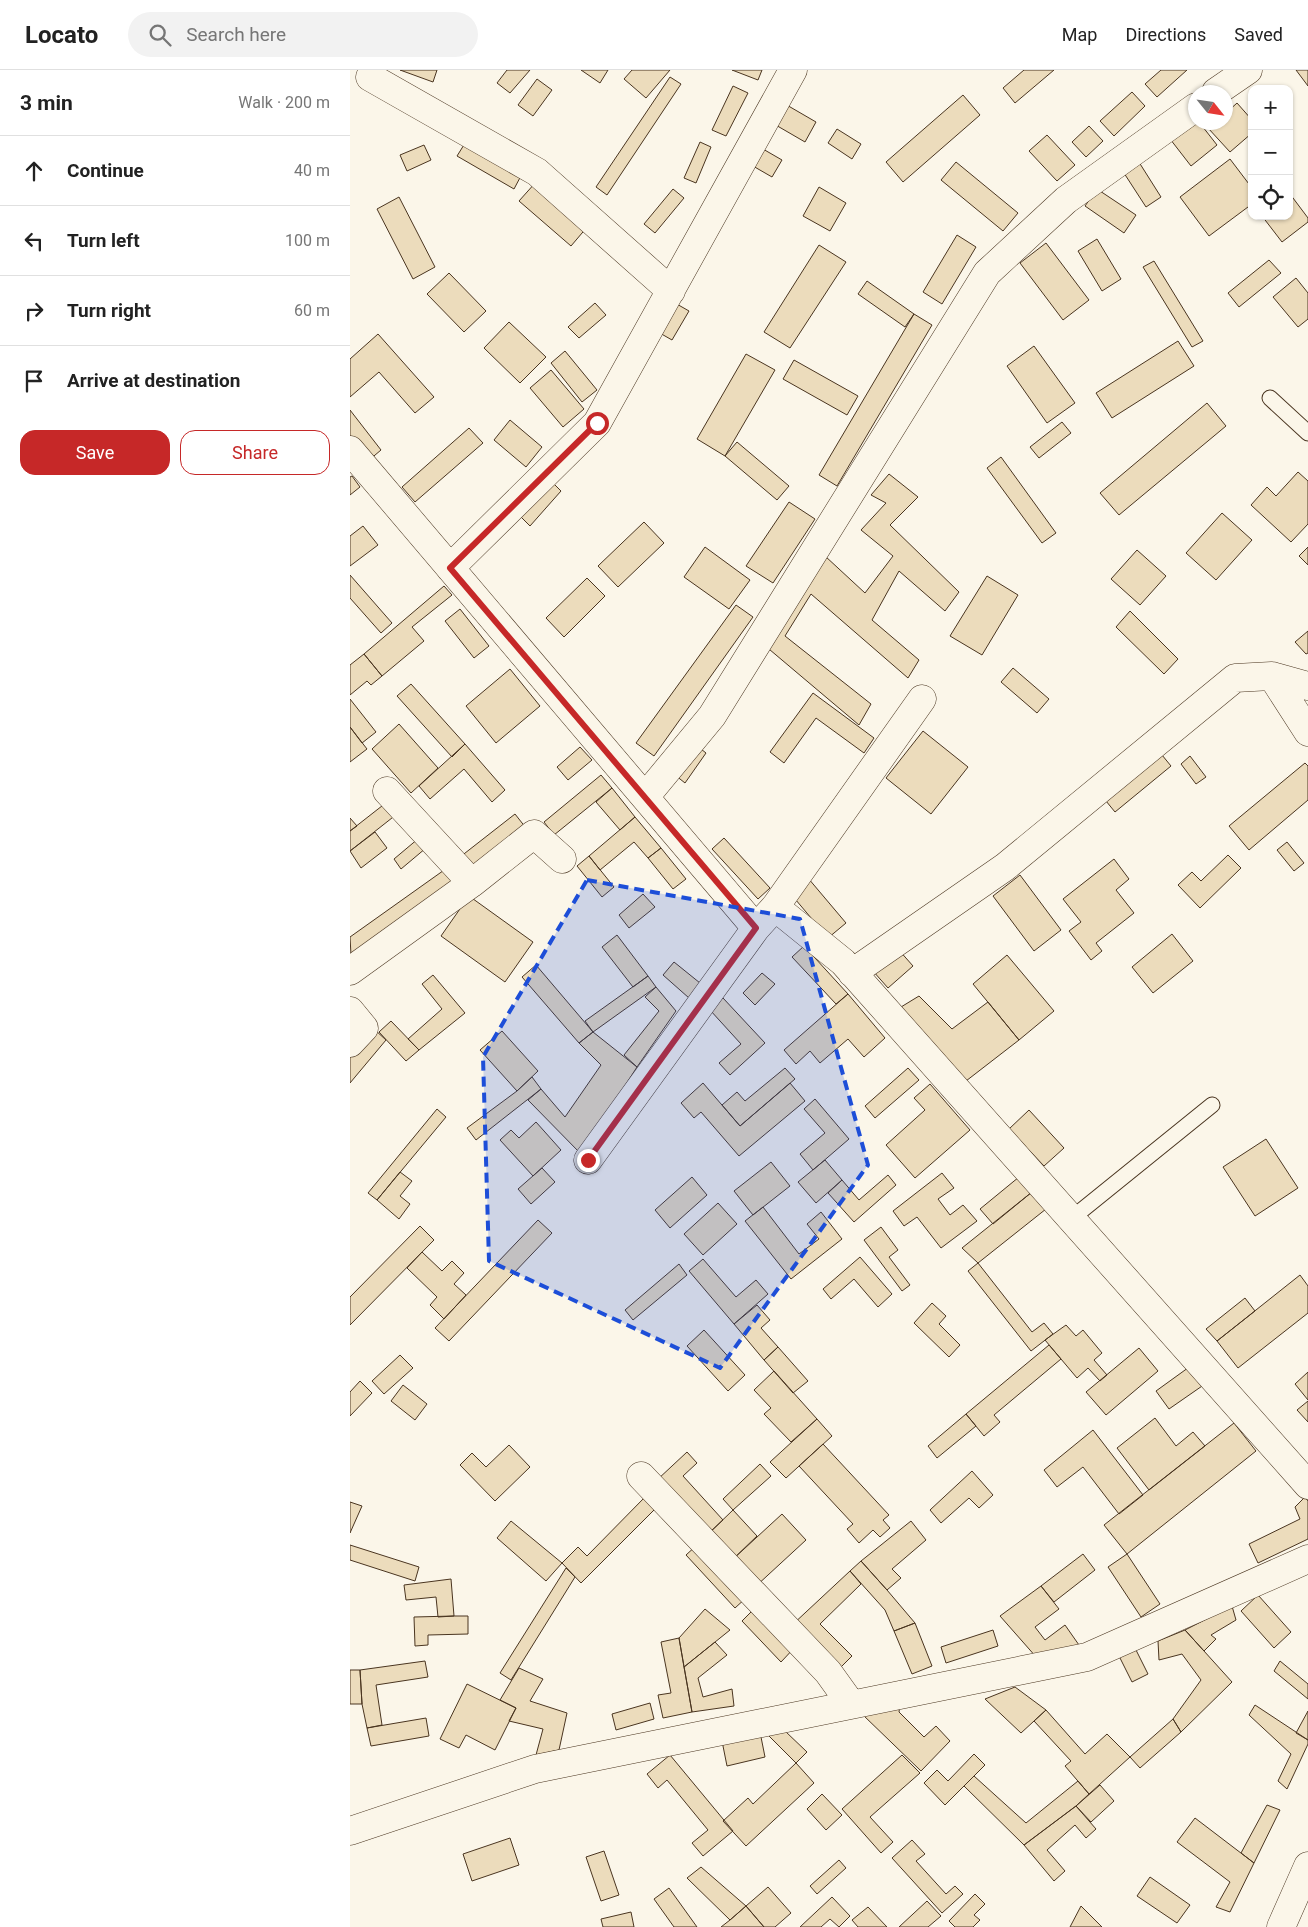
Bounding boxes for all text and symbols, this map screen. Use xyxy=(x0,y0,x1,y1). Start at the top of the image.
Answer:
search box xyxy=(128,12,478,57)
text: Locato xyxy=(25,21,98,49)
icon: search xyxy=(146,21,174,49)
text: Search here xyxy=(186,23,286,46)
text: Map xyxy=(1062,24,1097,45)
text: Directions xyxy=(1125,24,1206,45)
text: Saved xyxy=(1234,24,1283,45)
north arrow xyxy=(1188,85,1233,130)
map controls xyxy=(1248,85,1293,220)
button: + xyxy=(1248,85,1293,130)
text: 3 min xyxy=(20,91,73,115)
text: Walk · 200 m xyxy=(238,93,330,112)
button: − xyxy=(1248,130,1293,175)
icon: ahead xyxy=(20,157,48,185)
text: Continue xyxy=(67,159,144,182)
text: 40 m xyxy=(294,161,330,180)
button: locate xyxy=(1248,175,1293,220)
icon: left xyxy=(20,227,48,255)
text: Turn left xyxy=(67,229,140,252)
text: 100 m xyxy=(285,231,330,250)
icon: right xyxy=(20,297,48,325)
text: Turn right xyxy=(67,299,151,322)
text: 60 m xyxy=(294,301,330,320)
icon: arrive xyxy=(20,367,48,395)
text: Arrive at destination xyxy=(67,369,240,392)
route start xyxy=(586,412,609,435)
button: Save xyxy=(20,430,170,475)
button: Share xyxy=(180,430,330,475)
route end xyxy=(577,1149,600,1172)

